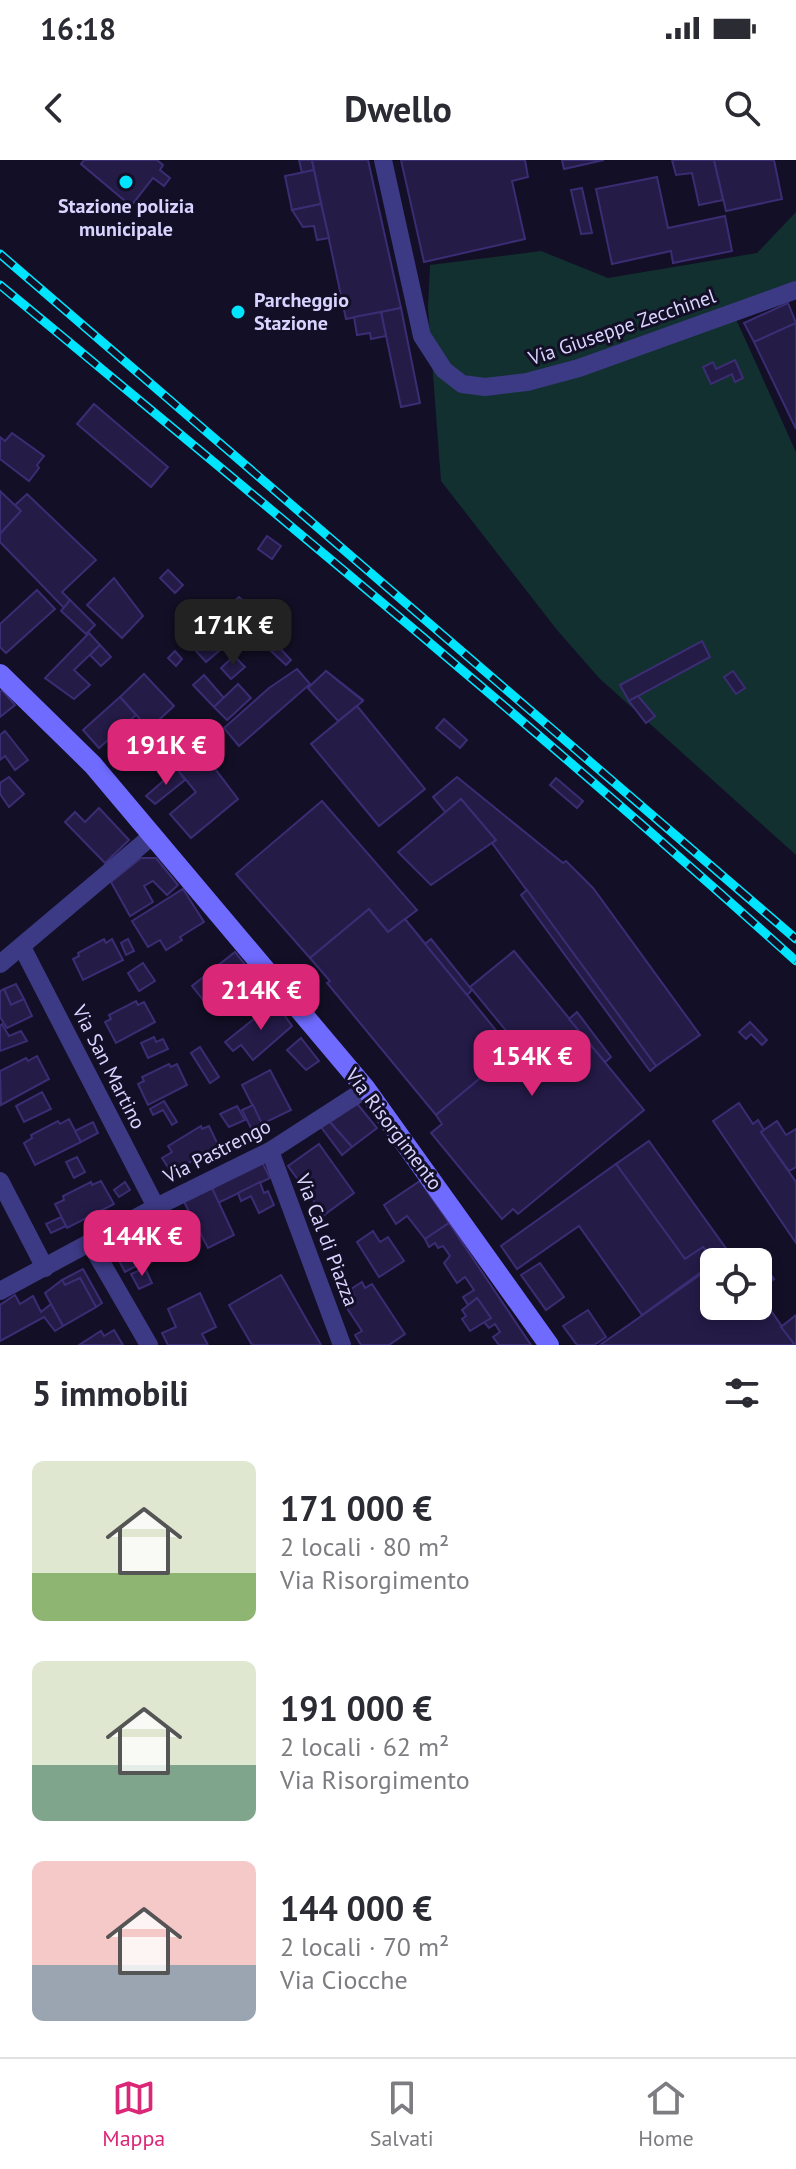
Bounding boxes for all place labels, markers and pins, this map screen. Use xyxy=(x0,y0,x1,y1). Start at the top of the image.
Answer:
marker: Stazione polizia municipale xyxy=(117,173,135,191)
place label: Stazione polizia municipale xyxy=(58,193,194,242)
place label: Parcheggio Stazione xyxy=(254,287,349,336)
marker: Parcheggio Stazione xyxy=(229,303,247,321)
pin: 171K € xyxy=(168,599,298,667)
pin: 191K € xyxy=(101,719,231,787)
pin: 214K € xyxy=(196,964,326,1032)
pin: 154K € xyxy=(467,1030,597,1098)
pin: 144K € xyxy=(77,1210,207,1278)

